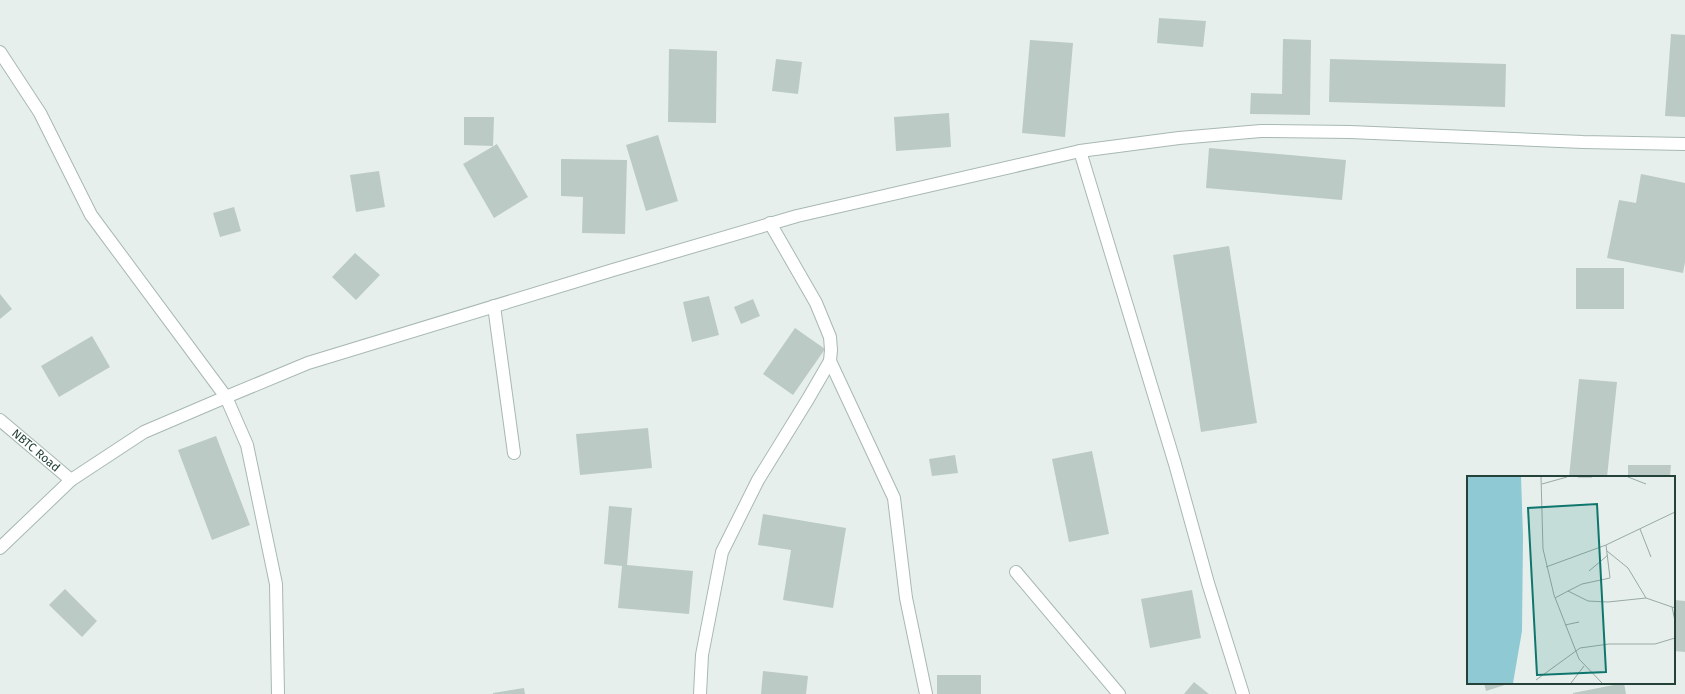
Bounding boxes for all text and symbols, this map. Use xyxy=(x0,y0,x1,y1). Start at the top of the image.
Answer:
street label: NBTC Road xyxy=(9,426,63,475)
inset map xyxy=(1467,476,1675,684)

